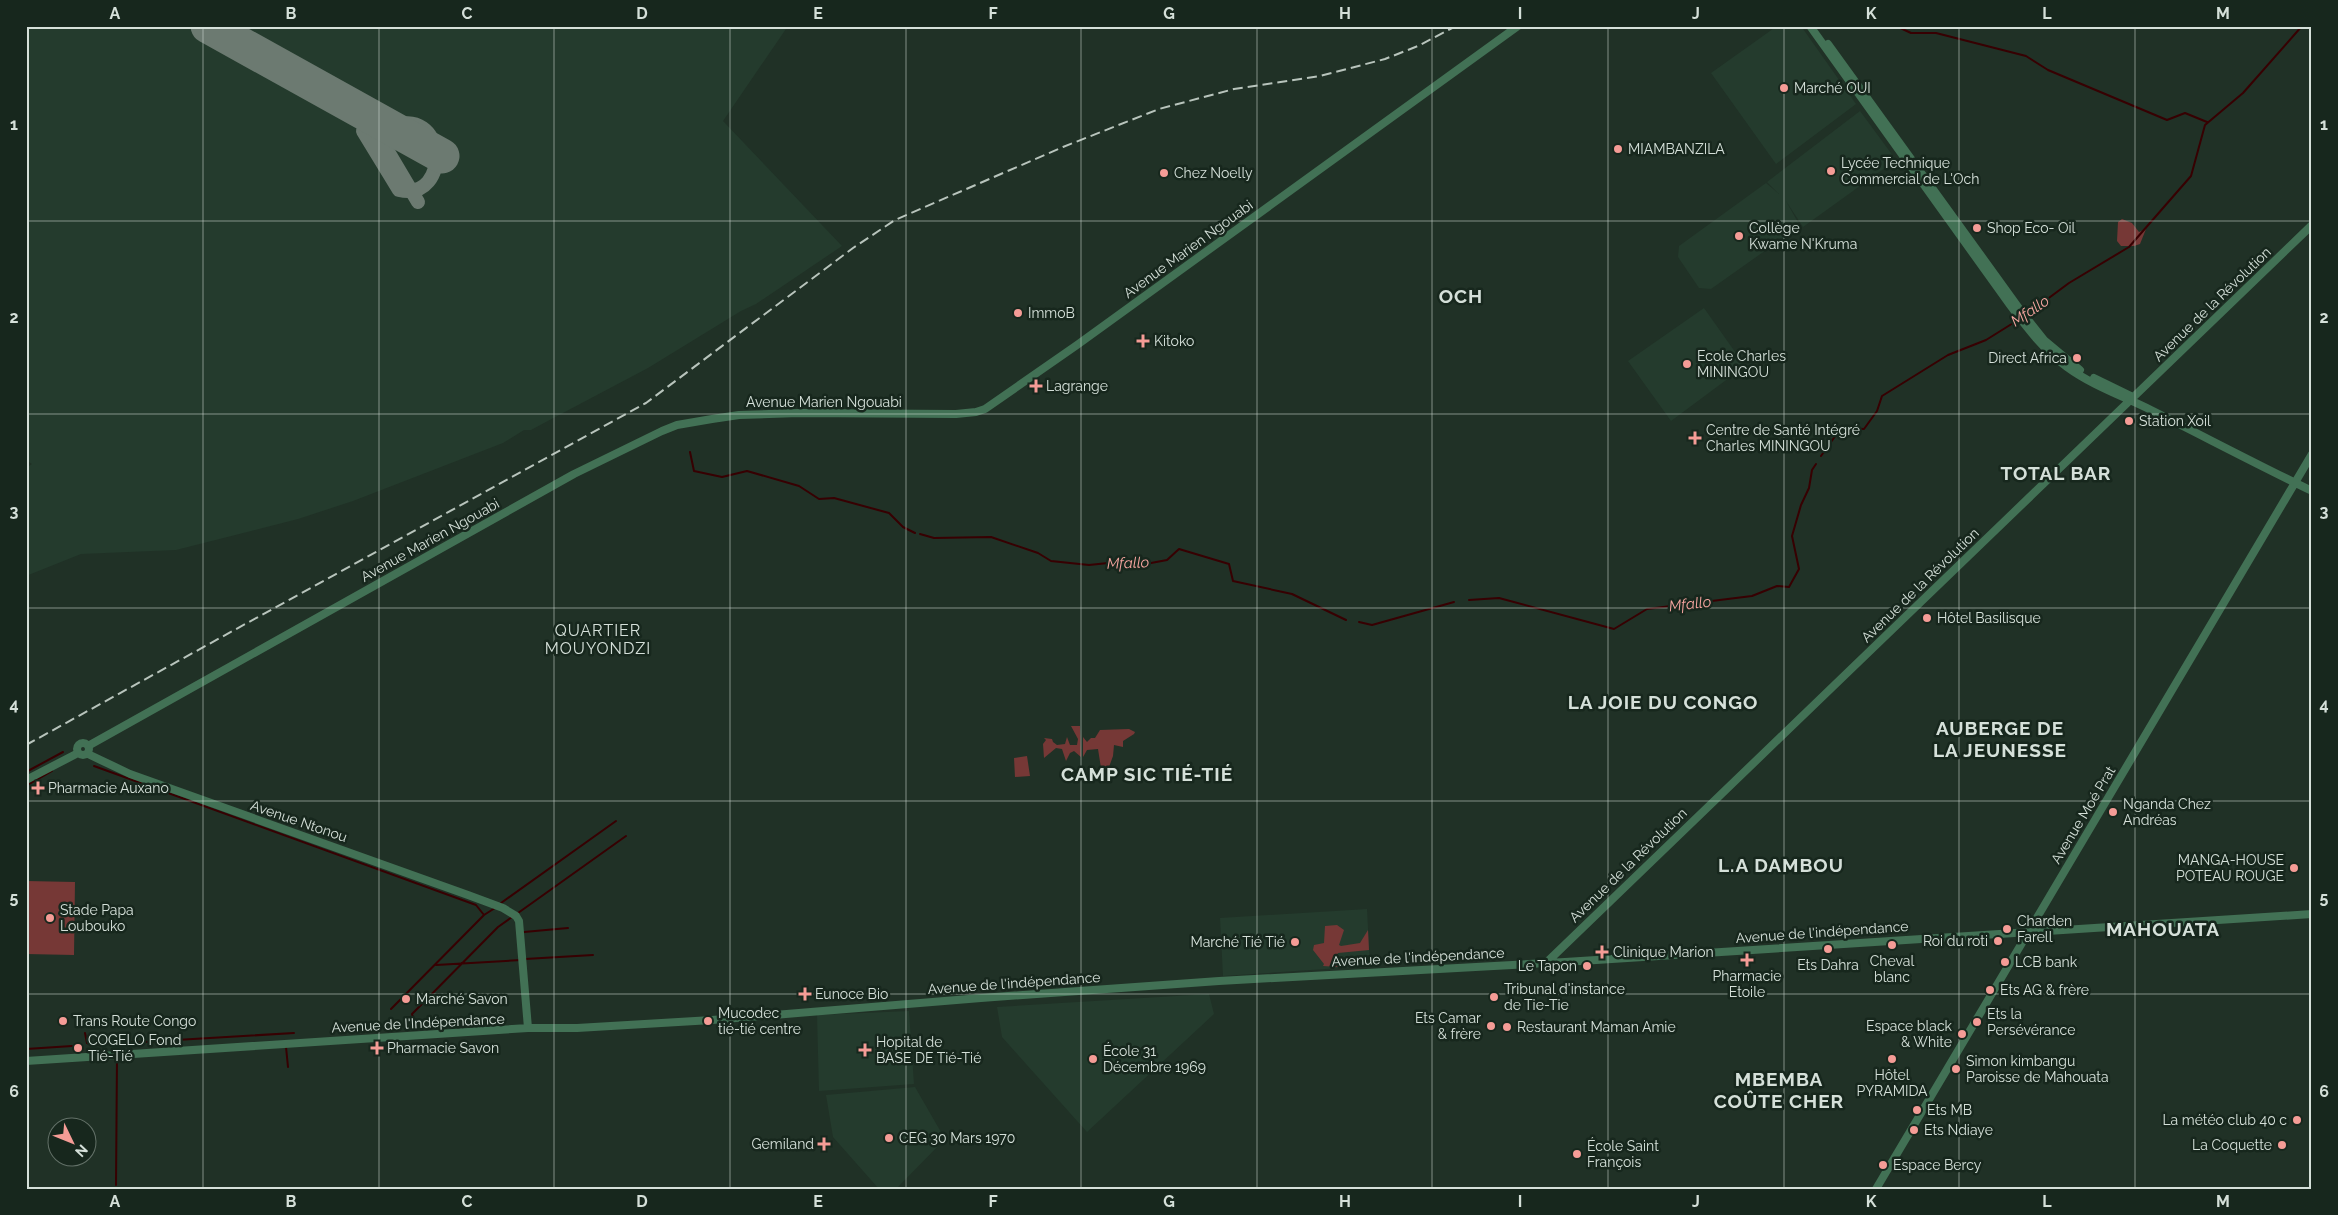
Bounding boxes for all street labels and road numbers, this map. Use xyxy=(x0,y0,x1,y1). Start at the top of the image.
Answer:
street label: Avenue Marien Ngouabi xyxy=(1120,197,1256,301)
street label: Avenue de la Révolution xyxy=(2150,244,2274,364)
street label: Avenue Marien Ngouabi xyxy=(746,394,902,410)
street label: Avenue Marien Ngouabi xyxy=(358,495,502,585)
street label: Avenue de la Révolution xyxy=(1858,525,1982,645)
street label: Avenue Moé Prat xyxy=(2048,763,2119,867)
street label: Avenue Ntonou xyxy=(249,797,349,845)
street label: Avenue de la Révolution xyxy=(1566,805,1690,925)
street label: Avenue de l'indépendance xyxy=(1735,918,1909,946)
street label: Avenue de l'indépendance xyxy=(1331,944,1505,970)
street label: Avenue de l'indépendance xyxy=(927,969,1101,997)
street label: Avenue de l'Indépendance xyxy=(331,1010,505,1036)

